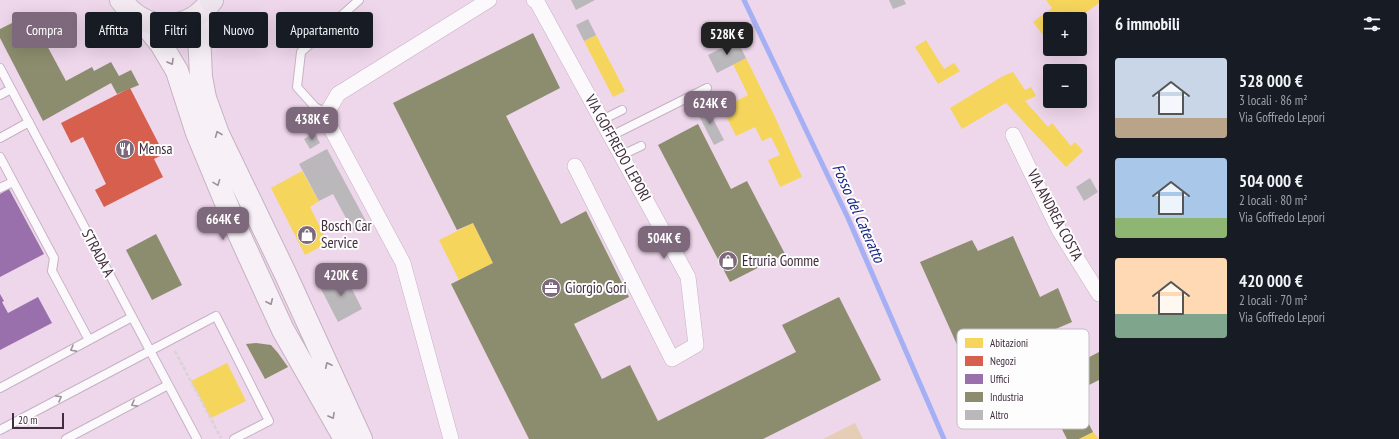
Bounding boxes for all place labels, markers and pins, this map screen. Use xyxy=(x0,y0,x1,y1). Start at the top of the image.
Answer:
pin: 528K € xyxy=(694,22,760,56)
pin: 624K € xyxy=(677,91,743,125)
pin: 438K € xyxy=(279,107,345,141)
restaurant icon: Mensa xyxy=(114,138,136,160)
place label: Mensa xyxy=(139,139,172,158)
pin: 664K € xyxy=(190,207,256,241)
place label: Bosch Car Service xyxy=(321,216,372,252)
shop icon: Bosch Car Service xyxy=(296,224,318,246)
pin: 504K € xyxy=(631,226,697,260)
shop icon: Etruria Gomme xyxy=(717,250,739,272)
place label: Etruria Gomme xyxy=(742,251,819,270)
pin: 420K € xyxy=(308,263,374,297)
office icon: Giorgio Gori xyxy=(540,277,562,299)
place label: Giorgio Gori xyxy=(565,278,627,297)

